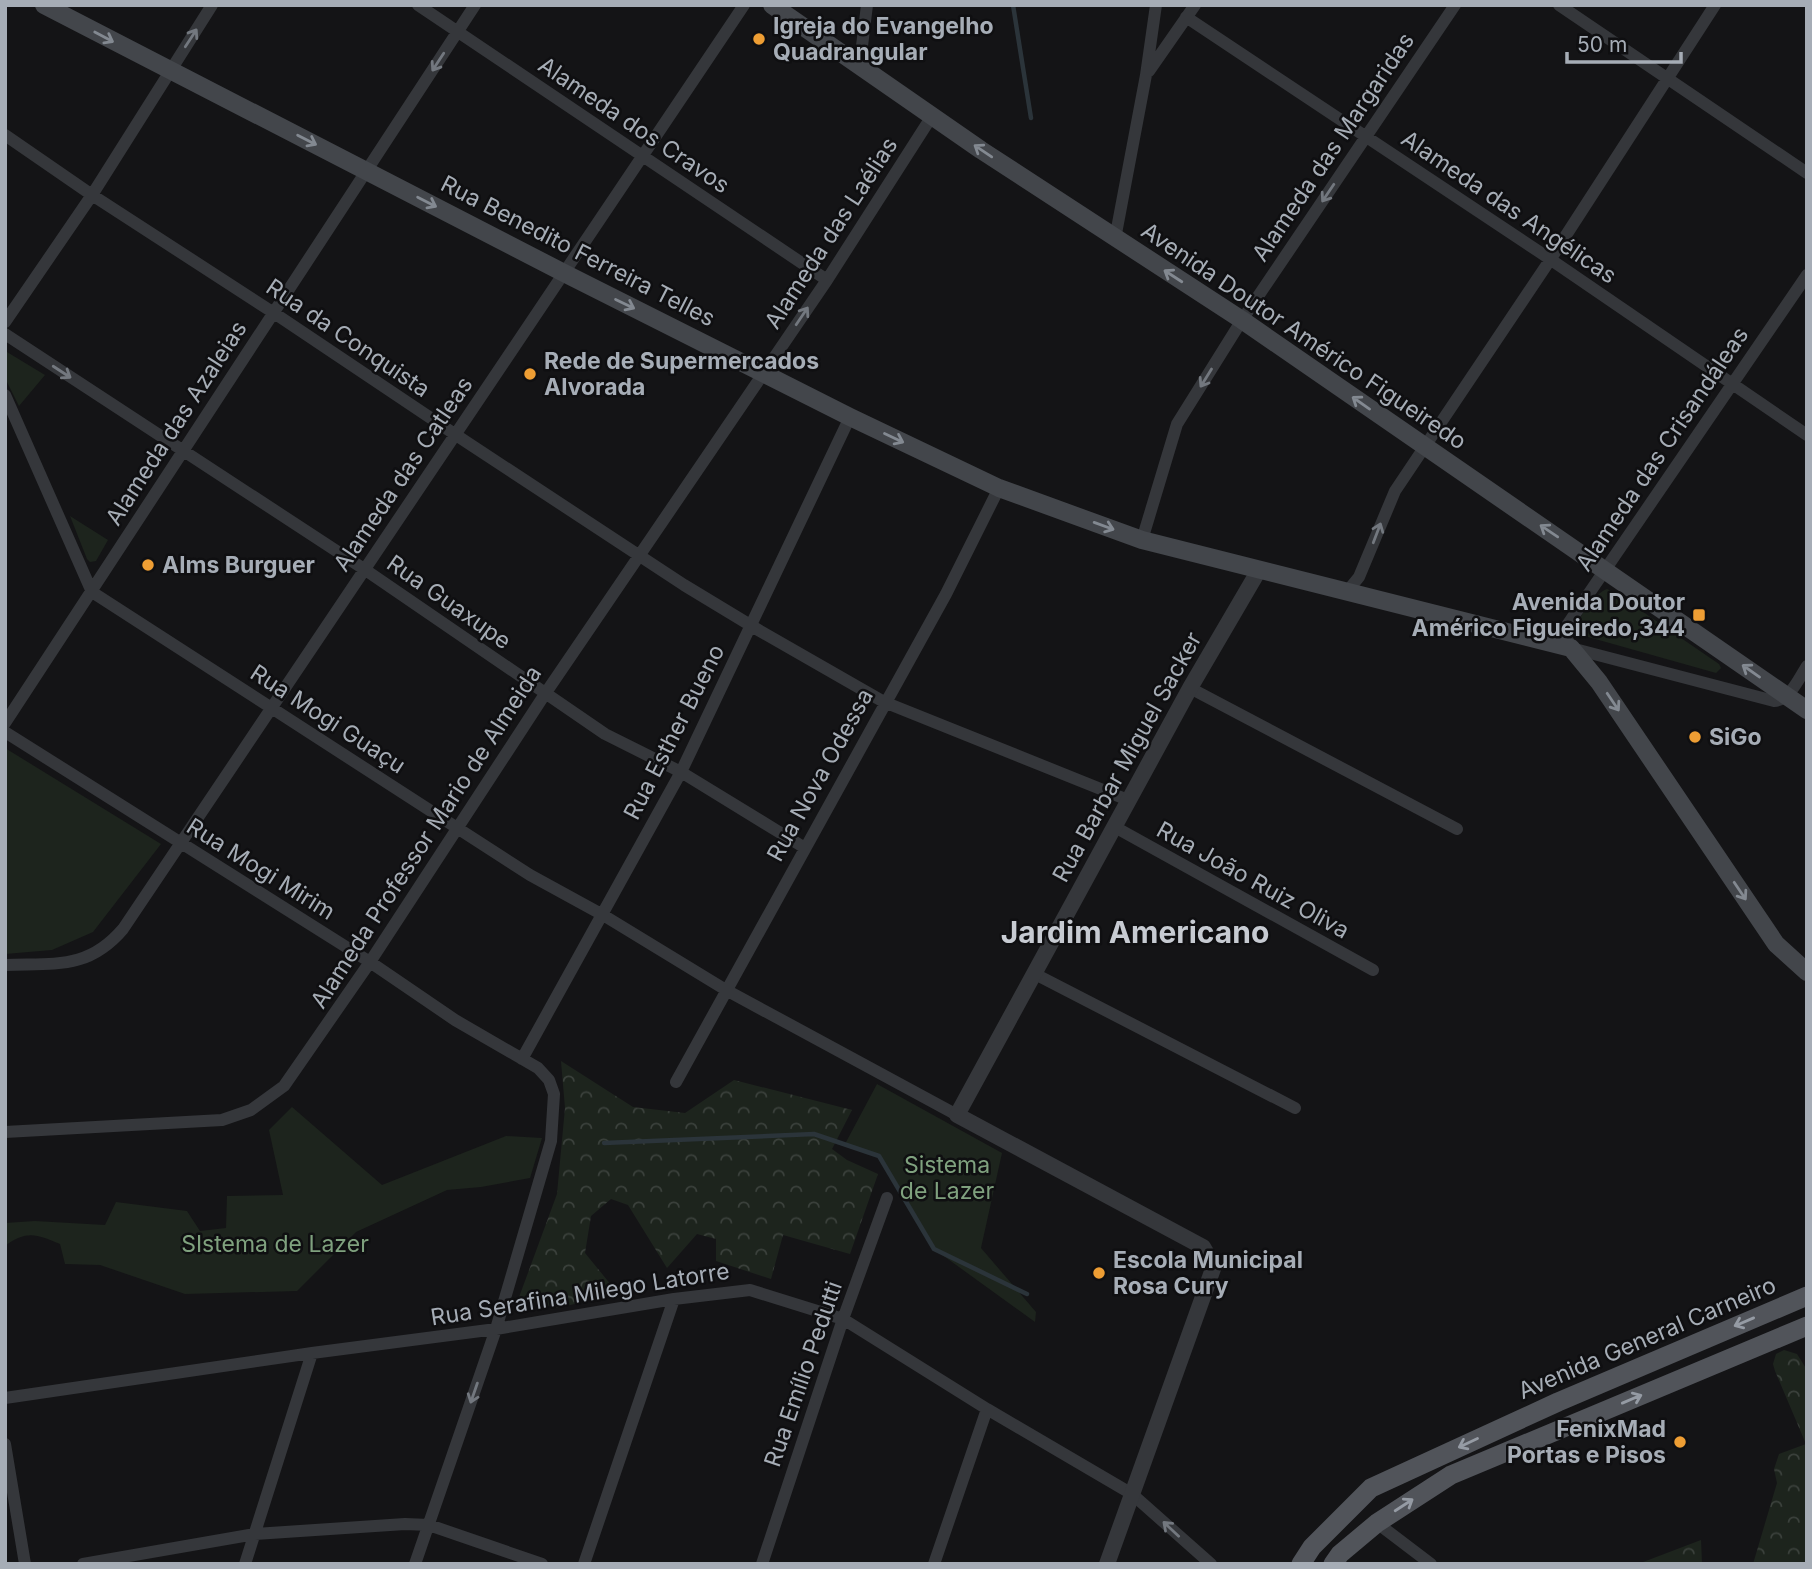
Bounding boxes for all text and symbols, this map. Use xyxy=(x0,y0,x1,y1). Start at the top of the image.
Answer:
place label: Igreja do Evangelho Quadrangular xyxy=(773,12,994,66)
scale bar xyxy=(1567,21,1681,65)
street label: Alameda das Margaridas xyxy=(1246,27,1420,267)
one-way arrow xyxy=(184,29,198,49)
one-way arrow xyxy=(93,31,114,44)
marker: Igreja do Evangelho Quadrangular xyxy=(751,31,767,47)
text: 50 m xyxy=(1577,32,1627,57)
street label: Alameda dos Cravos xyxy=(533,51,735,199)
one-way arrow xyxy=(430,52,445,71)
street label: Alameda das Angélicas xyxy=(1396,125,1622,289)
street label: Alameda das Laélias xyxy=(759,132,903,334)
one-way arrow xyxy=(296,134,317,148)
one-way arrow xyxy=(973,144,993,158)
street label: Rua Benedito Ferreira Telles xyxy=(436,170,720,332)
one-way arrow xyxy=(1321,183,1335,202)
one-way arrow xyxy=(416,196,437,209)
street label: Avenida Doutor Américo Figueiredo xyxy=(1136,217,1472,455)
one-way arrow xyxy=(1163,268,1183,282)
street label: Rua da Conquista xyxy=(261,273,435,403)
one-way arrow xyxy=(614,297,635,311)
one-way arrow xyxy=(795,307,809,326)
street label: Alameda das Azaleias xyxy=(99,316,253,530)
street label: Alameda das Crisandáleas xyxy=(1570,322,1754,576)
place label: Rede de Supermercados Alvorada xyxy=(544,347,819,401)
one-way arrow xyxy=(52,365,72,379)
marker: Rede de Supermercados Alvorada xyxy=(522,366,538,382)
one-way arrow xyxy=(1198,367,1212,387)
street label: Alameda das Catleas xyxy=(328,371,478,577)
one-way arrow xyxy=(1352,396,1371,410)
one-way arrow xyxy=(883,432,904,445)
one-way arrow xyxy=(1092,521,1114,533)
one-way arrow xyxy=(1371,522,1384,544)
one-way arrow xyxy=(1540,524,1559,538)
street label: Rua Guaxupe xyxy=(382,549,516,655)
place label: Alms Burguer xyxy=(162,551,315,579)
marker: Alms Burguer xyxy=(140,557,156,573)
place label: Avenida Doutor Américo Figueiredo,344 xyxy=(1412,588,1685,642)
marker: Avenida Doutor Américo Figueiredo,344 xyxy=(1691,607,1707,623)
street label: Rua Barbar Miguel Sacker xyxy=(1046,627,1208,887)
street label: Rua Esther Bueno xyxy=(618,640,730,824)
street label: Rua Mogi Guaçu xyxy=(245,659,411,779)
street label: Alameda Professor Mario de Almeida xyxy=(305,661,547,1013)
one-way arrow xyxy=(1742,664,1761,678)
street label: Rua Nova Odessa xyxy=(761,684,879,866)
one-way arrow xyxy=(1605,692,1620,711)
place label: SiGo xyxy=(1709,723,1762,751)
marker: SiGo xyxy=(1687,729,1703,745)
street label: Rua Mogi Mirim xyxy=(182,812,340,926)
street label: Rua João Ruiz Oliva xyxy=(1152,815,1354,945)
one-way arrow xyxy=(1733,881,1747,900)
district label: Jardim Americano xyxy=(1001,914,1269,950)
park label: Sistema de Lazer xyxy=(900,1151,994,1205)
park label: SIstema de Lazer xyxy=(181,1230,369,1258)
place label: Escola Municipal Rosa Cury xyxy=(1113,1246,1303,1300)
street label: Rua Serafina Milego Latorre xyxy=(429,1257,731,1331)
marker: Escola Municipal Rosa Cury xyxy=(1091,1265,1107,1281)
street label: Avenida General Carneiro xyxy=(1514,1271,1780,1405)
street label: Rua Emílio Pedutti xyxy=(758,1278,848,1470)
one-way arrow xyxy=(1734,1317,1755,1330)
one-way arrow xyxy=(466,1382,479,1404)
one-way arrow xyxy=(1620,1392,1642,1405)
place label: FenixMad Portas e Pisos xyxy=(1507,1415,1666,1469)
marker: FenixMad Portas e Pisos xyxy=(1672,1434,1688,1450)
one-way arrow xyxy=(1458,1437,1479,1450)
one-way arrow xyxy=(1394,1498,1413,1513)
one-way arrow xyxy=(1163,1521,1180,1538)

